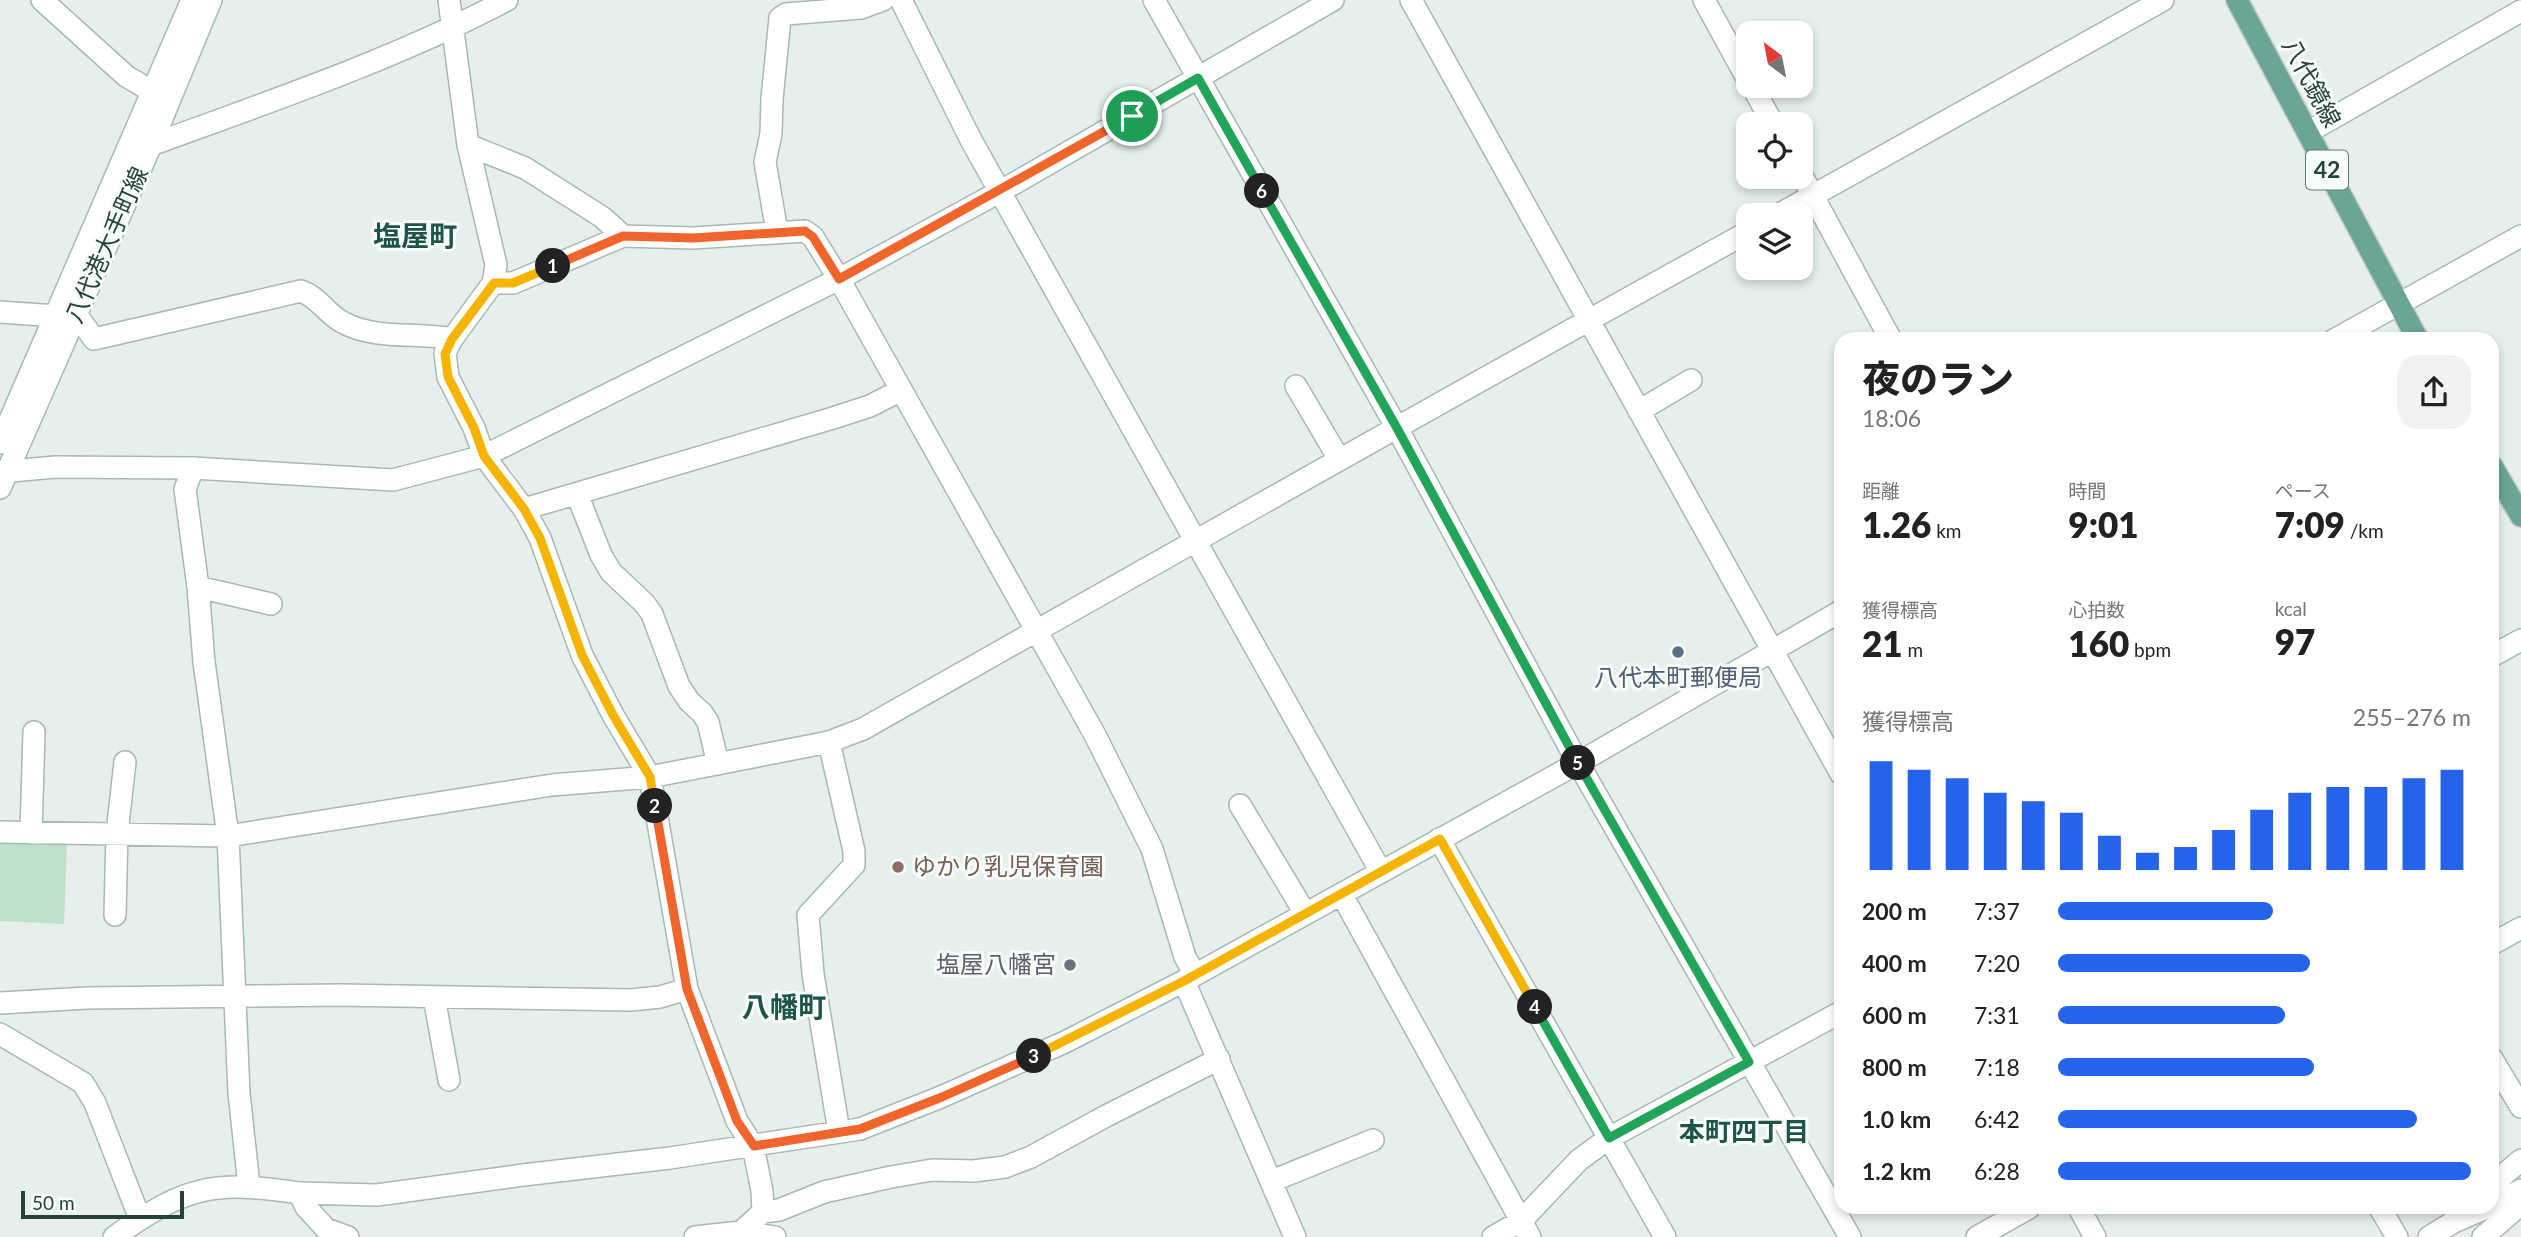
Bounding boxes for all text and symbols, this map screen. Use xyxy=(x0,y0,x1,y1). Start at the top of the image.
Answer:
north arrow xyxy=(1736,21,1813,98)
map controls xyxy=(1736,21,1813,280)
street label: 八代鏡線 xyxy=(2277,33,2348,131)
pin xyxy=(1102,86,1162,146)
icon: arrive xyxy=(1113,97,1151,135)
button: locate xyxy=(1736,112,1813,189)
road number: 42 xyxy=(2306,150,2348,190)
street label: 八代港大手町線 xyxy=(58,162,153,327)
pin: 6 xyxy=(1244,174,1280,208)
text: 6 xyxy=(1256,179,1267,202)
button: layers xyxy=(1736,203,1813,280)
district label: 塩屋町 xyxy=(373,218,457,252)
pin: 1 xyxy=(536,248,570,284)
text: 1 xyxy=(547,254,558,277)
text: 夜のラン xyxy=(1862,355,2014,401)
button: share xyxy=(2397,355,2471,429)
text: 18:06 xyxy=(1862,404,1921,432)
text: 距離 xyxy=(1862,479,1900,502)
text: 時間 xyxy=(2068,479,2106,502)
text: ペース xyxy=(2275,479,2331,502)
text: 1.26 xyxy=(1862,503,1931,545)
text: 9:01 xyxy=(2068,503,2139,545)
text: 7:09 xyxy=(2275,503,2345,545)
text: km xyxy=(1931,519,1961,542)
text: /km xyxy=(2345,519,2384,542)
text: kcal xyxy=(2275,597,2307,620)
text: 獲得標高 xyxy=(1862,598,1938,621)
text: 心拍数 xyxy=(2068,598,2125,621)
text: 97 xyxy=(2275,620,2315,662)
text: 21 xyxy=(1862,622,1903,664)
text: 160 xyxy=(2068,622,2129,664)
text: m xyxy=(1903,638,1923,661)
text: bpm xyxy=(2129,638,2171,661)
marker: 八代本町郵便局 xyxy=(1670,644,1686,660)
place label: 八代本町郵便局 xyxy=(1594,662,1762,691)
text: 255–276 m xyxy=(2353,703,2471,731)
text: 獲得標高 xyxy=(1862,707,1954,735)
pin: 5 xyxy=(1560,746,1596,780)
text: 5 xyxy=(1572,751,1583,774)
pin: 2 xyxy=(638,788,672,824)
text: 2 xyxy=(649,794,660,817)
place label: ゆかり乳児保育園 xyxy=(912,851,1104,880)
marker: ゆかり乳児保育園 xyxy=(890,859,906,875)
text: 200 m xyxy=(1862,897,1927,925)
text: 7:37 xyxy=(1974,897,2020,925)
place label: 塩屋八幡宮 xyxy=(936,949,1056,978)
text: 400 m xyxy=(1862,949,1927,977)
text: 7:20 xyxy=(1974,949,2020,977)
marker: 塩屋八幡宮 xyxy=(1062,957,1078,973)
district label: 八幡町 xyxy=(742,989,826,1023)
pin: 4 xyxy=(1518,990,1552,1024)
text: 4 xyxy=(1529,995,1540,1018)
text: 600 m xyxy=(1862,1001,1927,1029)
text: 7:31 xyxy=(1974,1001,2020,1029)
pin: 3 xyxy=(1016,1038,1052,1074)
text: 3 xyxy=(1028,1044,1039,1067)
text: 800 m xyxy=(1862,1053,1927,1081)
text: 7:18 xyxy=(1974,1053,2020,1081)
text: 1.0 km xyxy=(1862,1105,1931,1133)
text: 6:42 xyxy=(1974,1105,2020,1133)
district label: 本町四丁目 xyxy=(1679,1115,1809,1147)
text: 1.2 km xyxy=(1862,1157,1931,1185)
text: 6:28 xyxy=(1974,1157,2020,1185)
scale bar xyxy=(21,1188,184,1220)
text: 50 m xyxy=(32,1191,75,1214)

